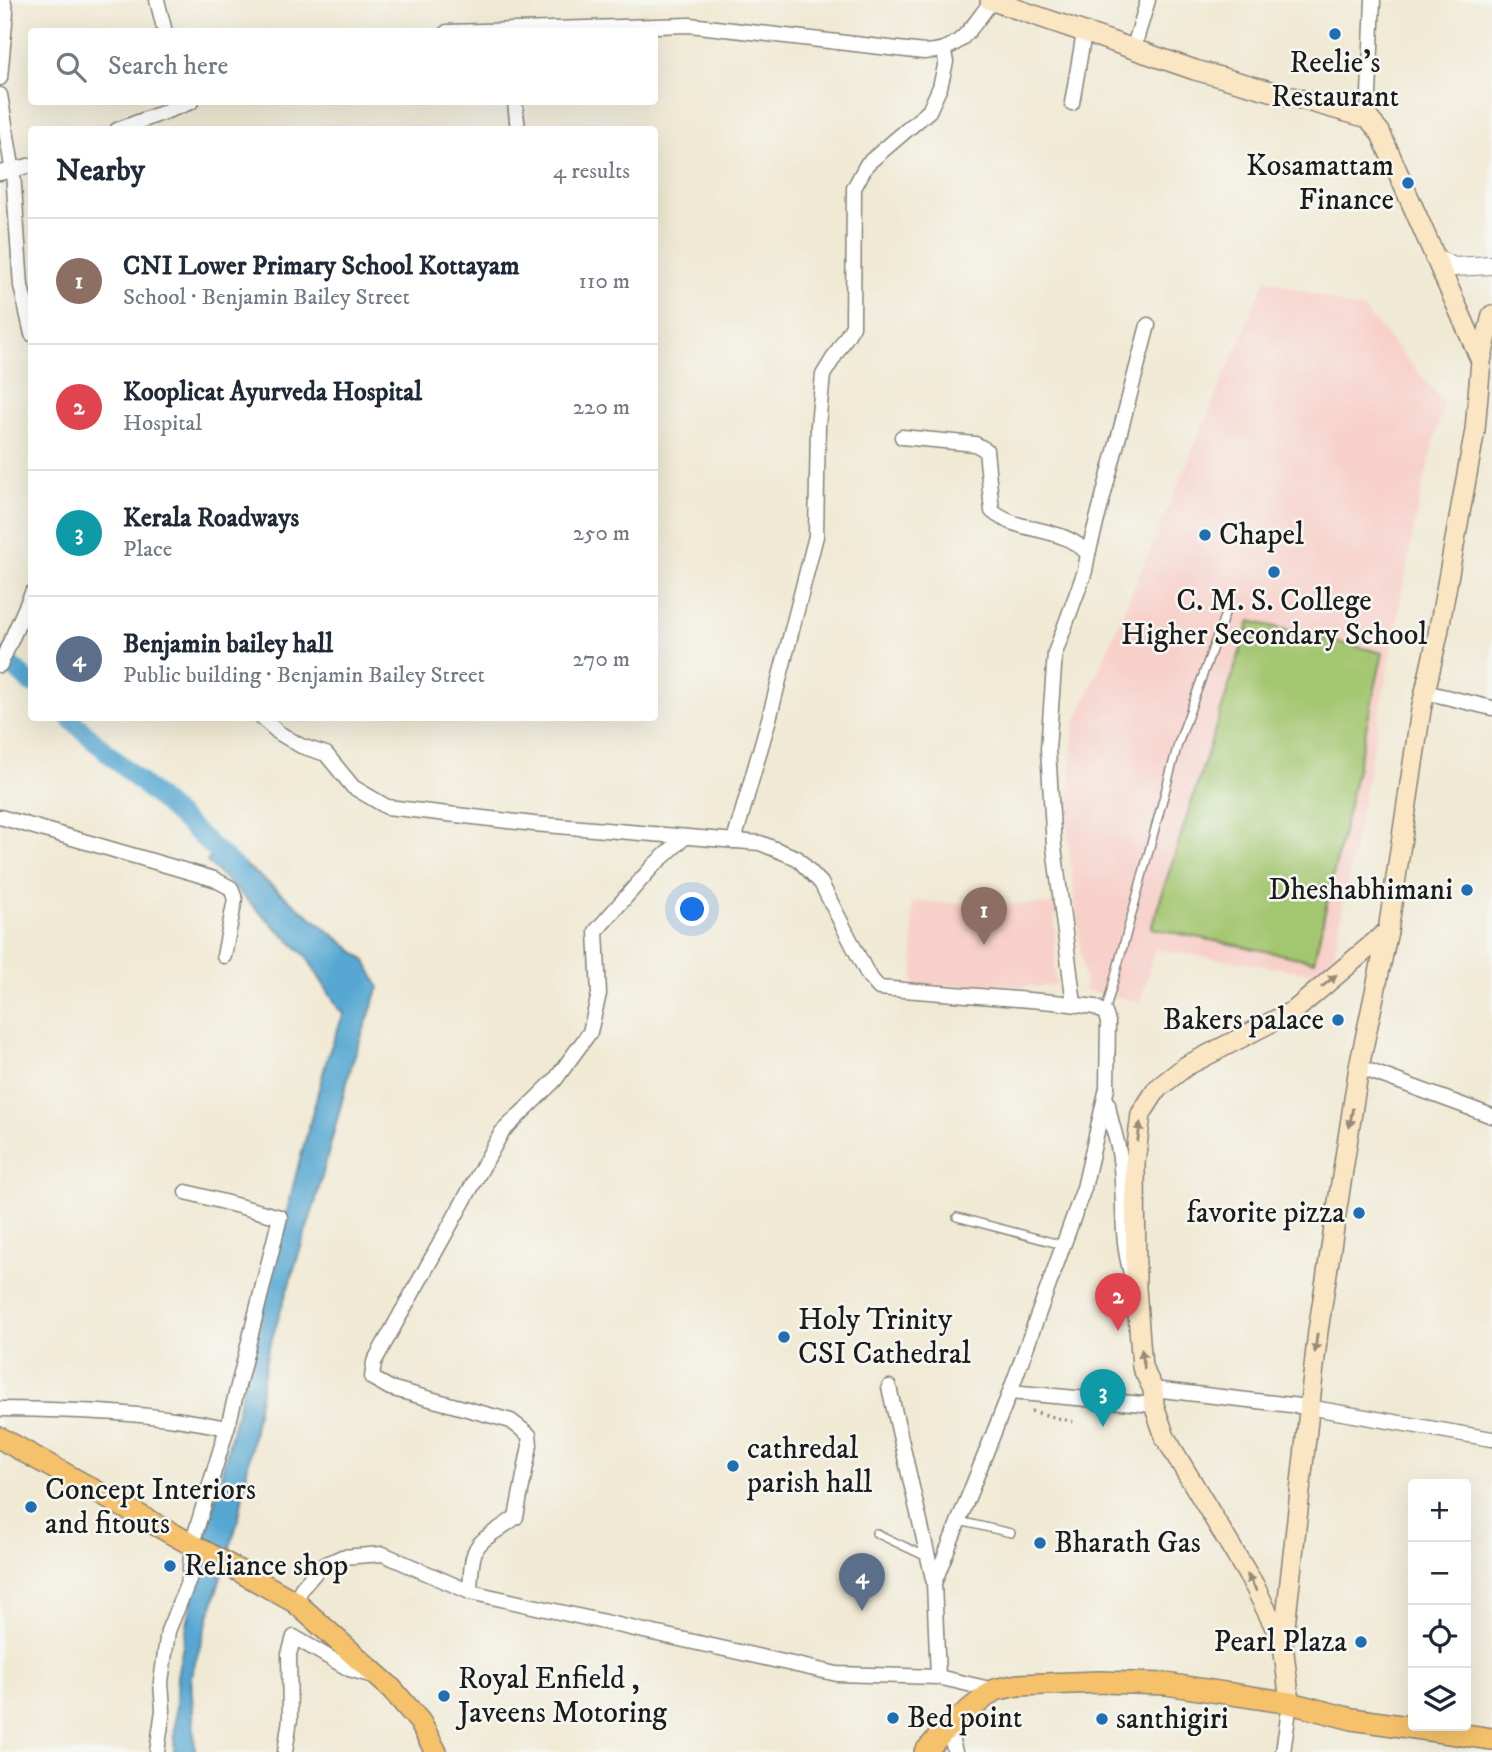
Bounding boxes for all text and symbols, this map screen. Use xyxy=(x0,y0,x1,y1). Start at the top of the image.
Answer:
marker: Reelie's Restaurant xyxy=(1327,26,1343,42)
search box xyxy=(28,28,658,105)
place label: Reelie's Restaurant xyxy=(1271,45,1399,116)
icon: search xyxy=(52,48,90,86)
text: Search here xyxy=(108,50,228,83)
place label: Kosamattam Finance xyxy=(1246,148,1394,219)
text: Nearby xyxy=(56,153,145,190)
text: 4 results xyxy=(553,157,630,186)
marker: Kosamattam Finance xyxy=(1400,175,1416,191)
text: CNI Lower Primary School Kottayam xyxy=(123,250,520,283)
text: 1 xyxy=(75,267,83,296)
text: 110 m xyxy=(579,267,630,296)
text: School · Benjamin Bailey Street xyxy=(123,283,410,312)
text: Kooplicat Ayurveda Hospital xyxy=(123,376,422,409)
text: 2 xyxy=(73,393,85,422)
text: 220 m xyxy=(573,393,630,422)
text: Hospital xyxy=(123,409,202,438)
text: Kerala Roadways xyxy=(123,502,299,535)
place label: Chapel xyxy=(1219,517,1304,554)
text: 3 xyxy=(75,519,83,548)
text: 250 m xyxy=(573,519,630,548)
marker: Chapel xyxy=(1197,527,1213,543)
text: Place xyxy=(123,535,172,564)
marker: C. M. S. College Higher Secondary School xyxy=(1266,564,1282,580)
place label: C. M. S. College Higher Secondary School xyxy=(1121,583,1427,654)
text: Benjamin bailey hall xyxy=(123,628,333,661)
text: 4 xyxy=(72,645,86,674)
text: 270 m xyxy=(573,645,630,674)
text: Public building · Benjamin Bailey Street xyxy=(123,661,485,690)
place label: Dheshabhimani xyxy=(1268,872,1453,909)
marker: Dheshabhimani xyxy=(1459,882,1475,898)
pin: 1 xyxy=(961,887,1007,945)
your location xyxy=(675,892,709,926)
one-way arrow xyxy=(1320,974,1337,989)
place label: Bakers palace xyxy=(1163,1002,1324,1039)
marker: Bakers palace xyxy=(1330,1012,1346,1028)
one-way arrow xyxy=(1345,1107,1356,1129)
one-way arrow xyxy=(1134,1121,1145,1143)
place label: favorite pizza xyxy=(1186,1195,1345,1232)
marker: favorite pizza xyxy=(1351,1205,1367,1221)
pin: 2 xyxy=(1095,1273,1141,1331)
place label: Holy Trinity CSI Cathedral xyxy=(798,1302,971,1373)
marker: Holy Trinity CSI Cathedral xyxy=(776,1329,792,1345)
one-way arrow xyxy=(1311,1332,1322,1354)
one-way arrow xyxy=(1137,1348,1148,1370)
pin: 3 xyxy=(1080,1369,1126,1427)
place label: cathredal parish hall xyxy=(746,1431,872,1502)
marker: cathredal parish hall xyxy=(725,1458,741,1474)
place label: Concept Interiors and fitouts xyxy=(45,1472,256,1543)
map controls xyxy=(1408,1479,1471,1731)
button: + xyxy=(1408,1479,1471,1542)
marker: Concept Interiors and fitouts xyxy=(23,1499,39,1515)
place label: Bharath Gas xyxy=(1054,1525,1201,1562)
marker: Bharath Gas xyxy=(1032,1535,1048,1551)
button: − xyxy=(1408,1542,1471,1605)
place label: Reliance shop xyxy=(184,1548,348,1585)
pin: 4 xyxy=(839,1553,885,1611)
marker: Reliance shop xyxy=(162,1558,178,1574)
one-way arrow xyxy=(1246,1573,1258,1592)
button: locate xyxy=(1408,1605,1471,1668)
place label: Pearl Plaza xyxy=(1214,1624,1347,1661)
marker: Pearl Plaza xyxy=(1353,1634,1369,1650)
place label: Royal Enfield , Javeens Motoring xyxy=(455,1661,667,1732)
button: layers xyxy=(1408,1668,1471,1731)
marker: Royal Enfield , Javeens Motoring xyxy=(436,1688,452,1704)
place label: Bed point xyxy=(907,1700,1022,1737)
place label: santhigiri xyxy=(1116,1701,1229,1738)
marker: Bed point xyxy=(885,1710,901,1726)
marker: santhigiri xyxy=(1094,1711,1110,1727)

